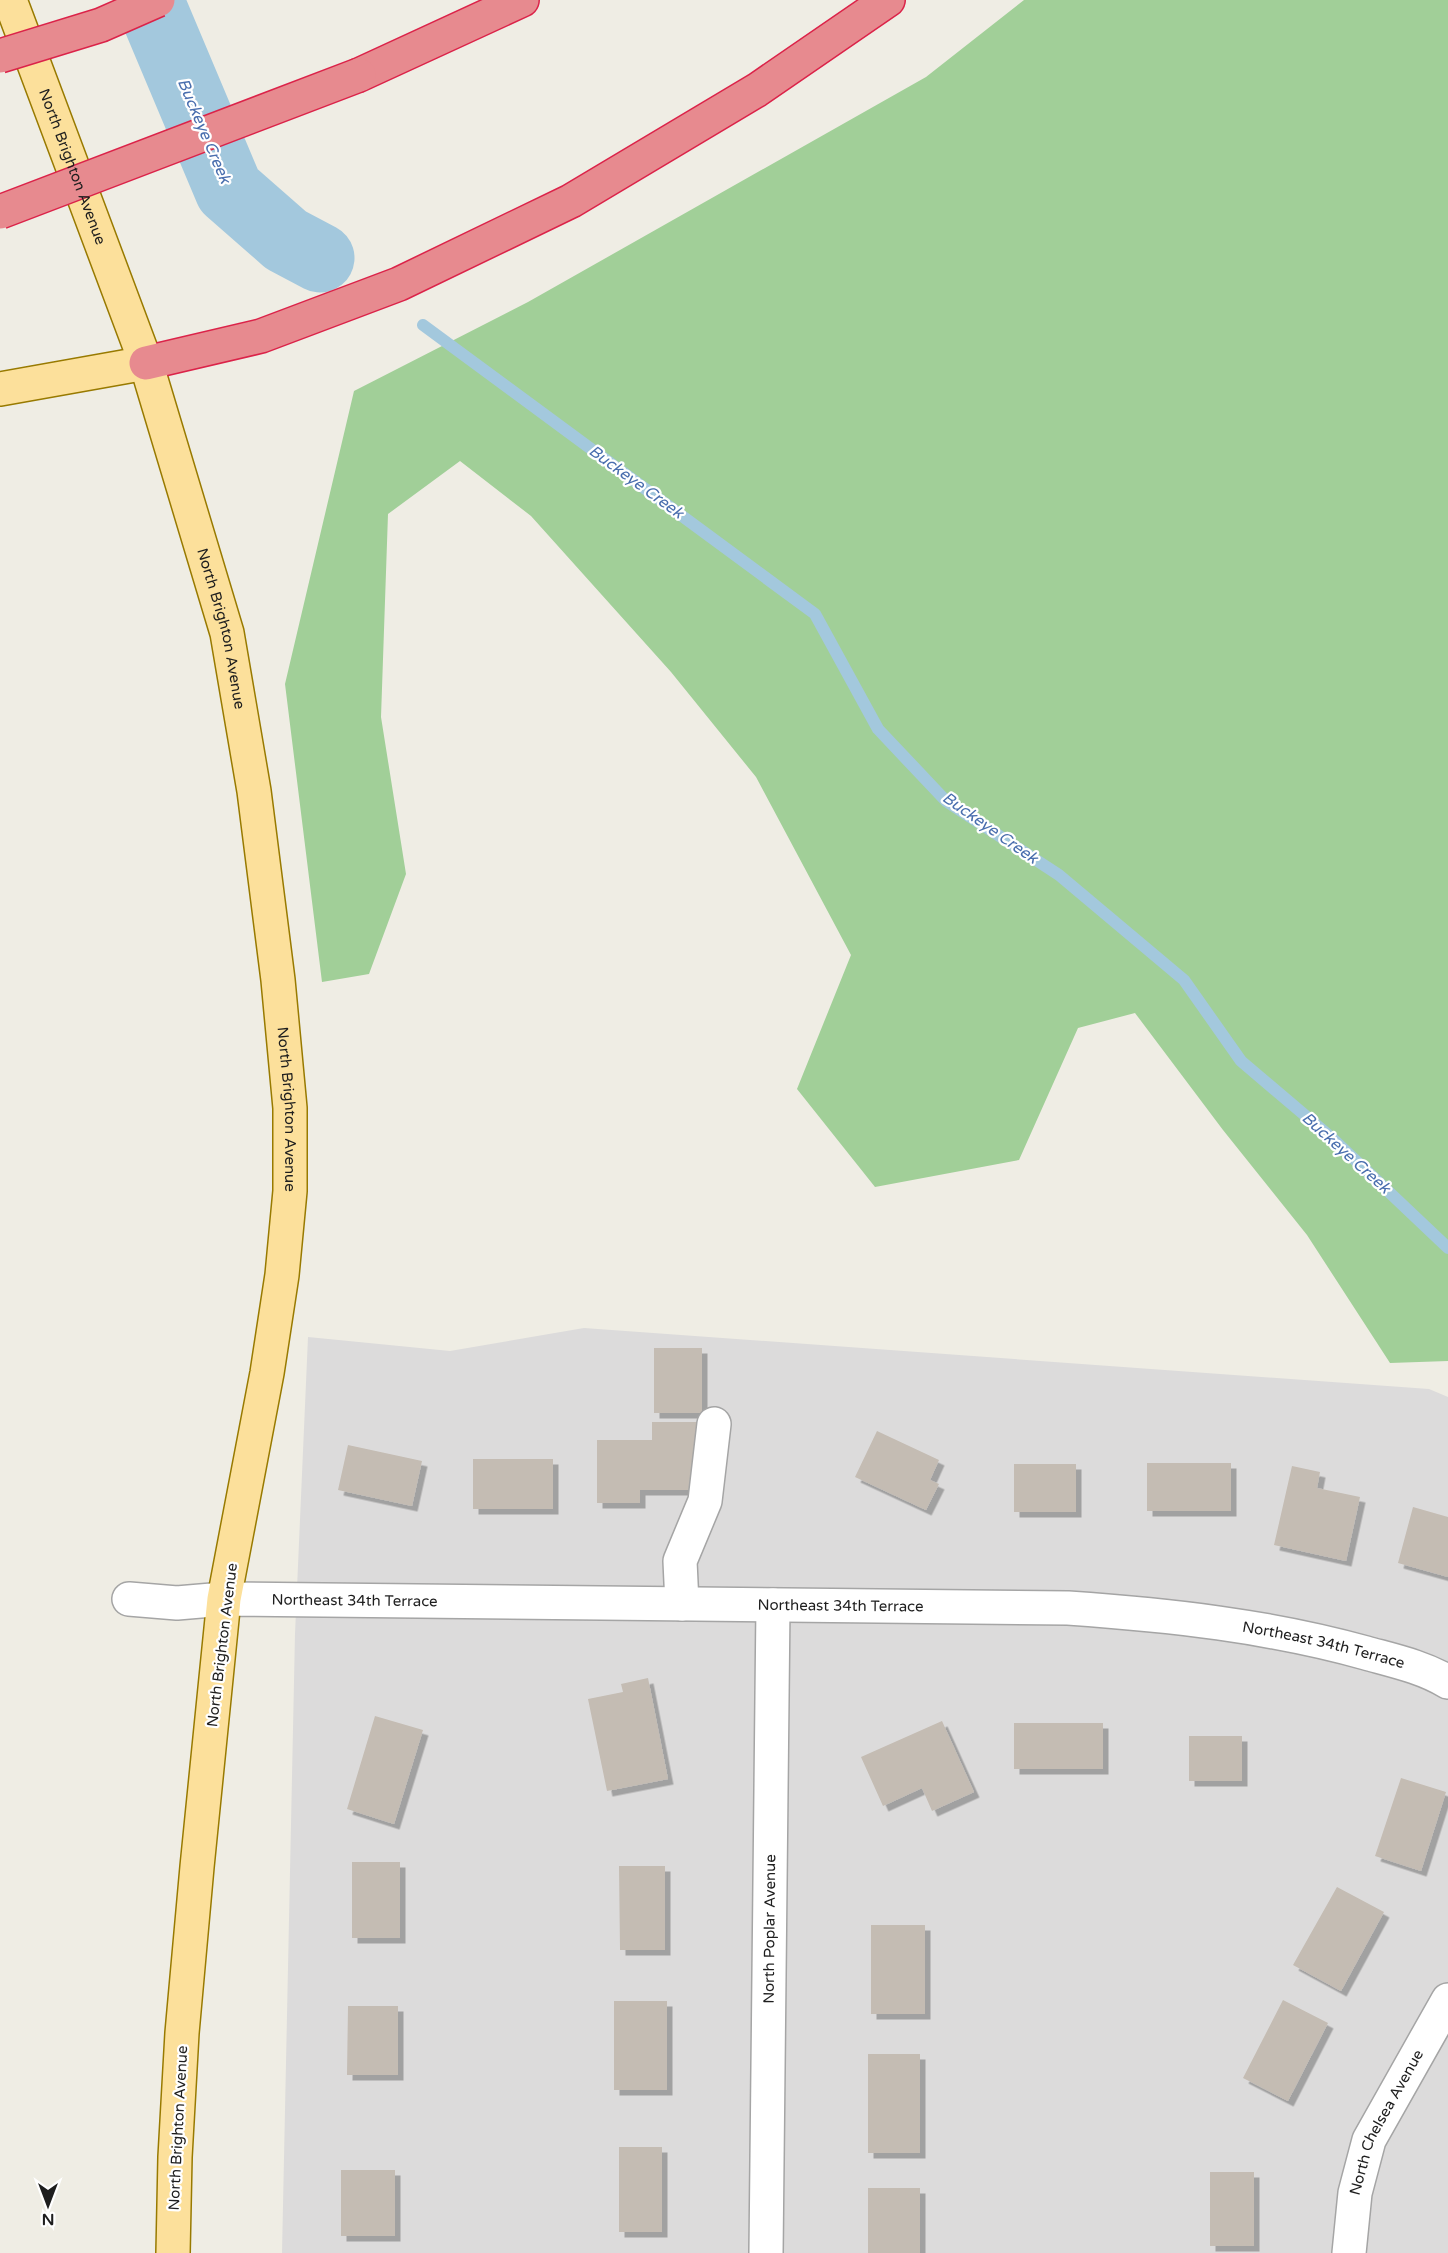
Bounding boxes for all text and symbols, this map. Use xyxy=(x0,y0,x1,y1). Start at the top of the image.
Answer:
water label: Buckeye Creek xyxy=(173,75,236,188)
street label: North Brighton Avenue xyxy=(35,86,110,247)
water label: Buckeye Creek xyxy=(585,441,688,524)
street label: North Brighton Avenue xyxy=(193,546,249,711)
water label: Buckeye Creek xyxy=(938,788,1043,869)
street label: North Brighton Avenue xyxy=(273,1026,299,1192)
water label: Buckeye Creek xyxy=(1298,1108,1395,1199)
street label: North Brighton Avenue xyxy=(203,1562,241,1728)
street label: Northeast 34th Terrace xyxy=(272,1591,438,1610)
street label: Northeast 34th Terrace xyxy=(758,1596,924,1615)
street label: Northeast 34th Terrace xyxy=(1241,1618,1407,1672)
street label: North Poplar Avenue xyxy=(760,1854,779,2004)
street label: North Brighton Avenue xyxy=(165,2045,191,2211)
street label: North Chelsea Avenue xyxy=(1346,2046,1427,2197)
north arrow xyxy=(18,2175,78,2235)
text: N xyxy=(42,2209,54,2229)

